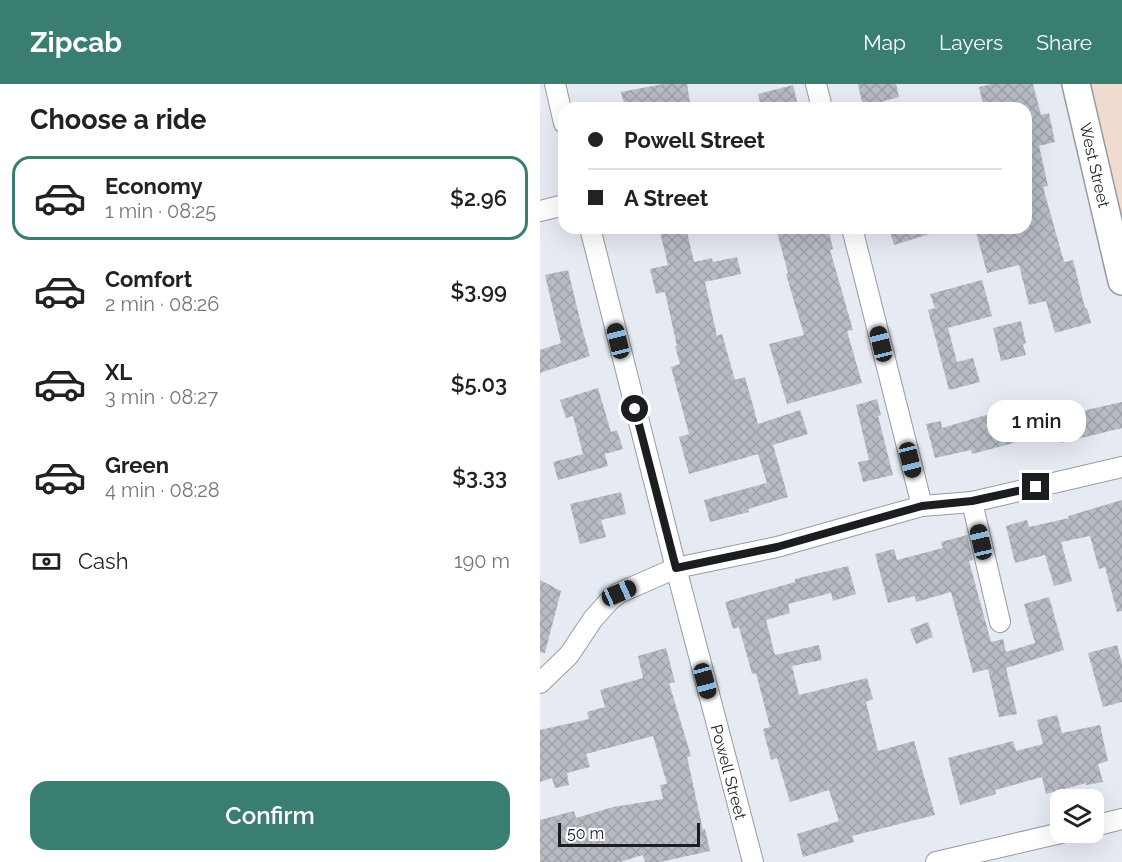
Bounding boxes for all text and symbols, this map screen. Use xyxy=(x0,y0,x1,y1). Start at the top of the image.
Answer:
text: Zipcab xyxy=(30,26,122,59)
text: Map xyxy=(863,30,906,55)
text: Layers xyxy=(939,30,1003,55)
text: Share xyxy=(1036,30,1092,55)
text: Choose a ride xyxy=(30,104,206,135)
street label: West Street xyxy=(1076,121,1114,210)
text: Powell Street xyxy=(624,127,765,153)
icon: car xyxy=(33,171,87,225)
text: Economy xyxy=(105,173,203,199)
text: $2.96 xyxy=(450,185,507,211)
text: A Street xyxy=(624,185,708,211)
text: 1 min · 08:25 xyxy=(105,199,216,223)
icon: car xyxy=(33,264,87,318)
text: Comfort xyxy=(105,266,192,292)
text: $3.99 xyxy=(451,278,507,304)
text: 2 min · 08:26 xyxy=(105,292,219,316)
car xyxy=(605,321,631,361)
car xyxy=(868,324,894,364)
icon: car xyxy=(33,357,87,411)
text: XL xyxy=(105,359,132,385)
text: $5.03 xyxy=(451,371,507,397)
text: 3 min · 08:27 xyxy=(105,385,218,409)
route start xyxy=(621,395,648,422)
callout: 1 min xyxy=(986,400,1086,442)
text: 1 min xyxy=(1012,409,1061,433)
car xyxy=(897,440,923,480)
icon: car xyxy=(33,450,87,504)
text: Green xyxy=(105,452,169,478)
text: $3.33 xyxy=(452,464,507,490)
route end xyxy=(1022,473,1049,500)
text: 4 min · 08:28 xyxy=(105,478,220,502)
car xyxy=(968,522,994,562)
icon: cash xyxy=(30,545,63,578)
text: Cash xyxy=(78,548,129,574)
text: 190 m xyxy=(454,549,510,573)
car xyxy=(599,577,639,609)
car xyxy=(692,661,718,701)
street label: Powell Street xyxy=(707,722,751,822)
button: Confirm xyxy=(30,781,510,850)
map controls xyxy=(1050,789,1104,843)
button: layers xyxy=(1050,789,1104,843)
scale bar xyxy=(558,820,700,848)
text: 50 m xyxy=(567,824,604,843)

